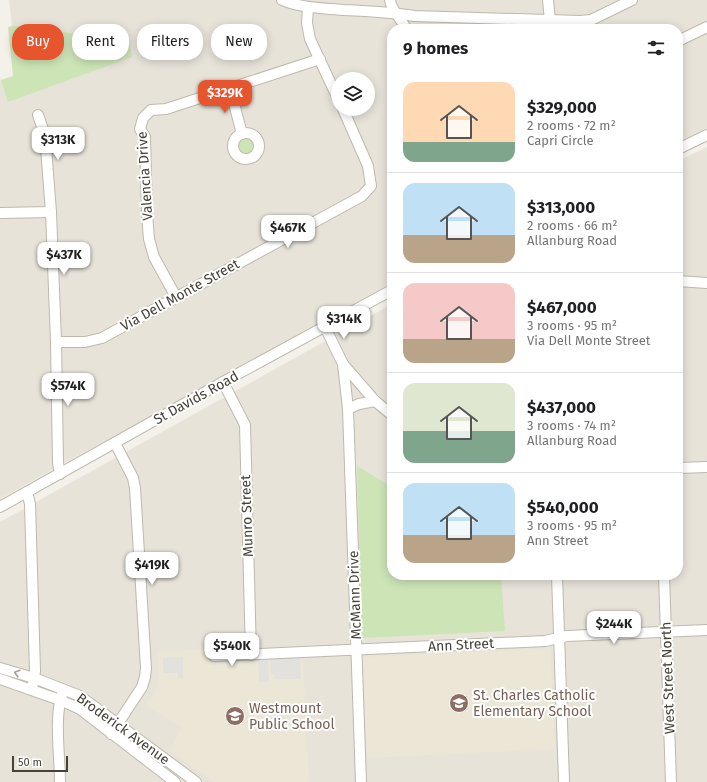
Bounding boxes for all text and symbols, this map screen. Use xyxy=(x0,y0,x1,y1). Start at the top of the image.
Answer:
chip: Buy xyxy=(12,24,64,60)
chip: Rent xyxy=(72,24,129,60)
chip: Filters xyxy=(137,24,203,60)
chip: New xyxy=(211,24,267,60)
icon: filters xyxy=(645,37,667,59)
text: 9 homes xyxy=(403,38,468,59)
map controls xyxy=(331,72,375,116)
button: layers xyxy=(331,72,375,116)
pin: $329K xyxy=(197,80,253,114)
text: $329K xyxy=(207,85,243,100)
text: $329,000 xyxy=(527,97,597,118)
icon: home xyxy=(435,98,483,146)
text: 2 rooms · 72 m² xyxy=(527,118,616,133)
pin: $313K xyxy=(30,127,86,161)
street label: Valencia Drive xyxy=(133,131,157,221)
text: $313K xyxy=(41,132,75,147)
text: Capri Circle xyxy=(527,133,594,148)
text: $313,000 xyxy=(527,197,595,218)
icon: home xyxy=(435,199,483,247)
pin: $467K xyxy=(260,215,316,249)
text: 2 rooms · 66 m² xyxy=(527,218,618,233)
text: $467K xyxy=(270,220,306,235)
text: Allanburg Road xyxy=(527,233,617,248)
pin: $437K xyxy=(36,242,92,276)
text: $437K xyxy=(46,247,82,262)
street label: Via Dell Monte Street xyxy=(118,255,243,335)
text: $467,000 xyxy=(527,297,597,318)
icon: home xyxy=(435,299,483,347)
pin: $314K xyxy=(316,306,372,340)
text: $314K xyxy=(326,311,362,326)
text: 3 rooms · 95 m² xyxy=(527,318,617,333)
text: Via Dell Monte Street xyxy=(527,333,651,348)
street label: St Davids Road xyxy=(151,368,241,428)
pin: $574K xyxy=(40,373,96,407)
text: $574K xyxy=(51,378,85,393)
text: $437,000 xyxy=(527,397,596,418)
icon: home xyxy=(435,399,483,447)
text: 3 rooms · 74 m² xyxy=(527,418,616,433)
text: Allanburg Road xyxy=(527,433,617,448)
street label: Munro Street xyxy=(237,474,257,557)
text: $540,000 xyxy=(527,497,599,518)
icon: home xyxy=(435,499,483,547)
text: 3 rooms · 95 m² xyxy=(527,518,617,533)
text: Ann Street xyxy=(527,533,588,548)
street label: McMann Drive xyxy=(345,550,365,640)
pin: $419K xyxy=(124,552,180,586)
text: $419K xyxy=(134,557,170,572)
pin: $244K xyxy=(586,611,642,645)
text: $244K xyxy=(596,616,632,631)
street label: West Street North xyxy=(658,622,678,734)
pin: $540K xyxy=(204,633,260,667)
street label: Ann Street xyxy=(428,635,495,655)
text: $540K xyxy=(213,638,251,653)
one-way arrow xyxy=(14,669,21,678)
place label: St. Charles Catholic Elementary School xyxy=(473,687,595,720)
street label: Broderick Avenue xyxy=(73,689,173,769)
school or university icon: St. Charles Catholic Elementary School xyxy=(448,692,470,714)
place label: Westmount Public School xyxy=(249,700,335,733)
school or university icon: Westmount Public School xyxy=(224,705,246,727)
scale bar xyxy=(12,754,68,773)
text: 50 m xyxy=(18,756,42,769)

